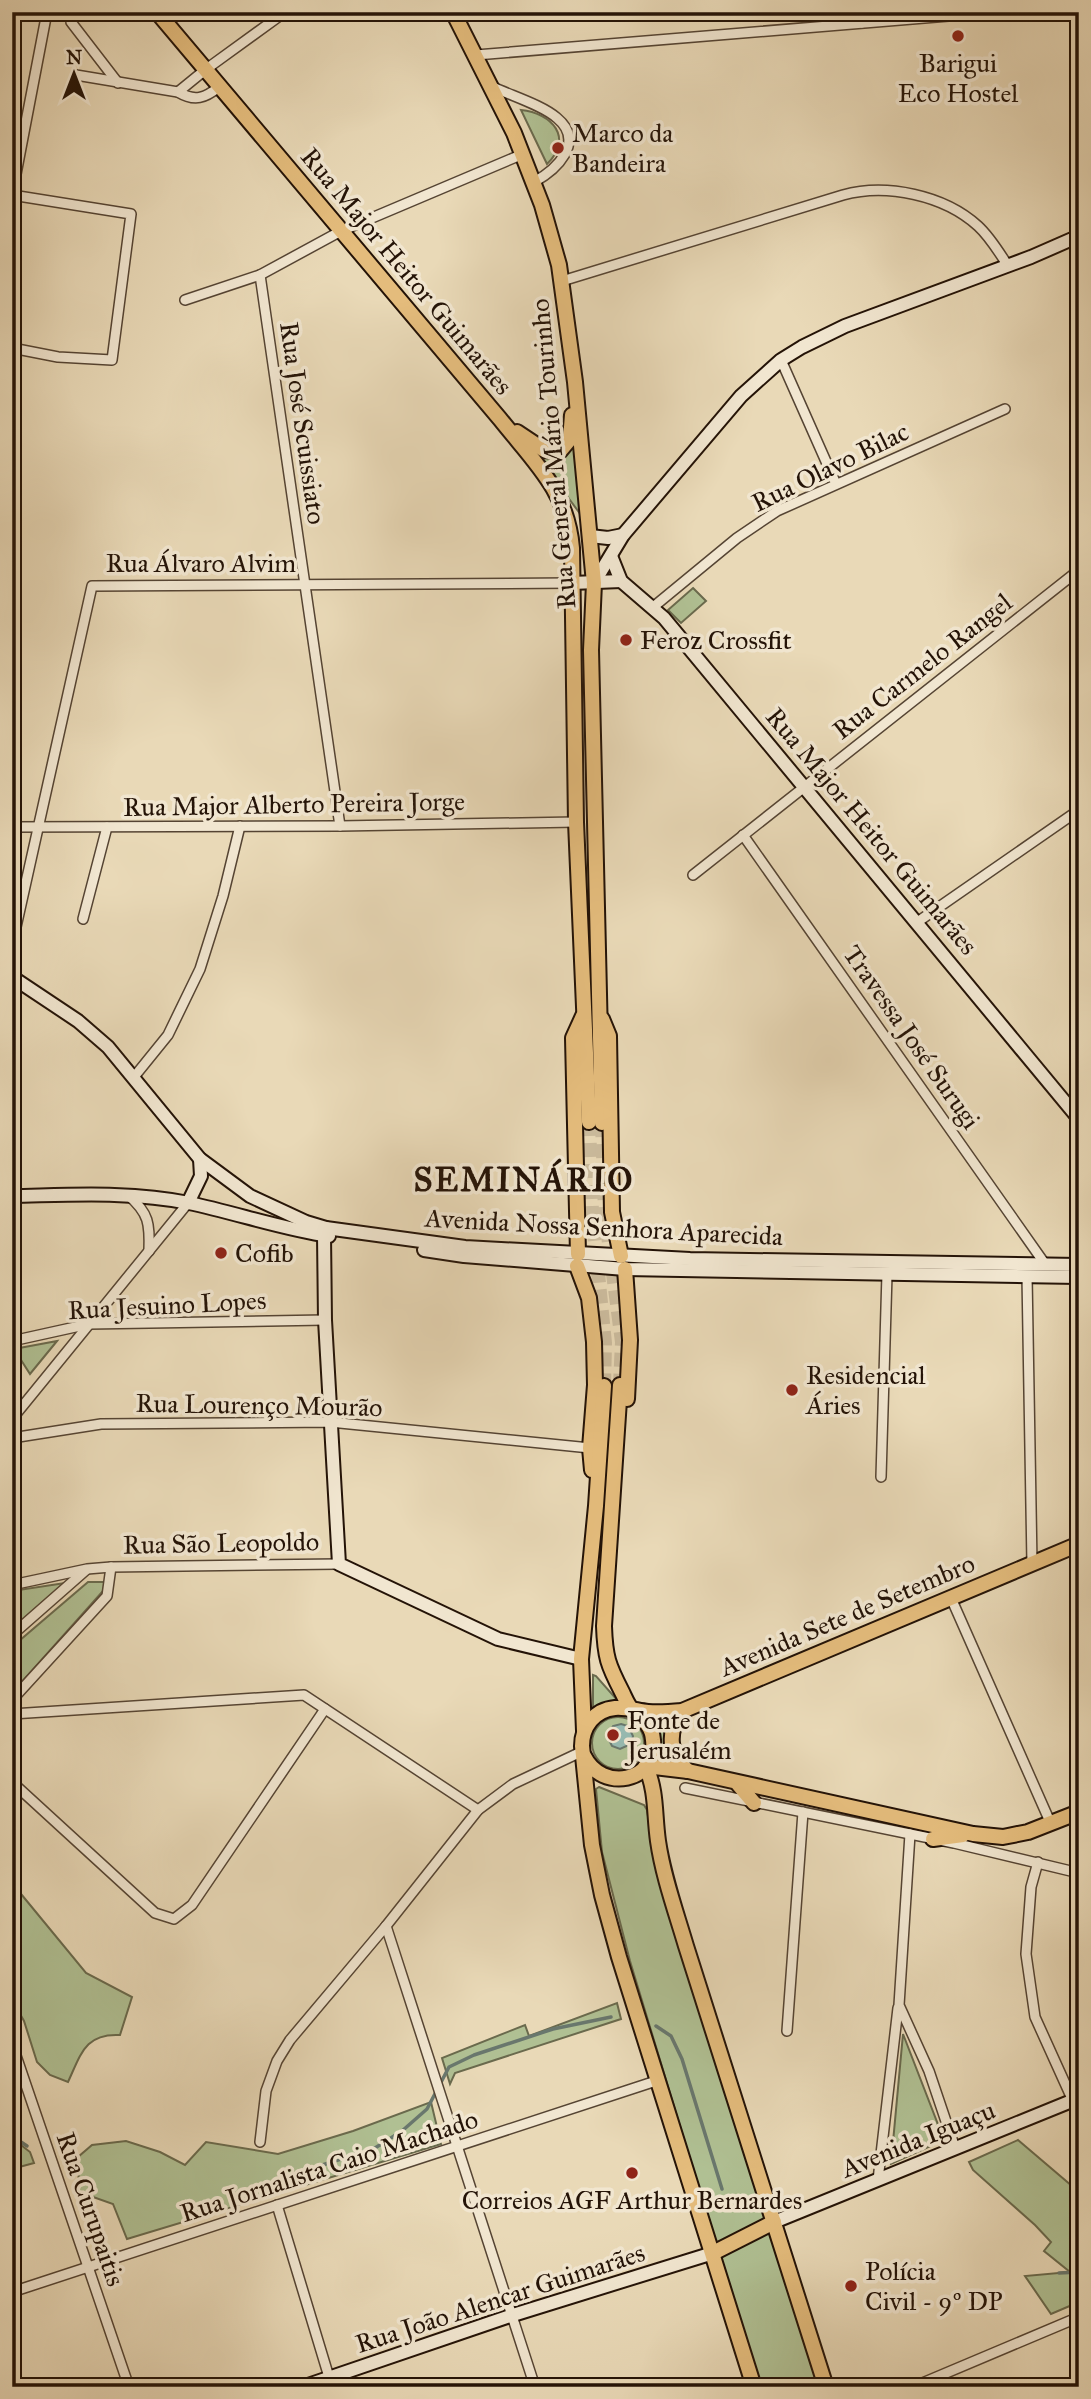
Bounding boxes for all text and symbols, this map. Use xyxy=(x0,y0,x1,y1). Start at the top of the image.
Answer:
marker: Barigui Eco Hostel xyxy=(950,28,966,44)
north arrow xyxy=(38,38,108,108)
text: N xyxy=(66,46,82,69)
place label: Barigui Eco Hostel xyxy=(898,47,1018,109)
place label: Marco da Bandeira xyxy=(572,117,673,179)
marker: Marco da Bandeira xyxy=(550,140,566,156)
street label: Rua Major Heitor Guimarães xyxy=(294,141,520,401)
street label: Rua General Mário Tourinho xyxy=(523,297,583,611)
street label: Rua José Scuissiato xyxy=(273,320,333,526)
street label: Rua Olavo Bilac xyxy=(746,415,914,519)
street label: Rua Álvaro Alvim xyxy=(106,547,296,579)
street label: Rua Carmelo Rangel xyxy=(826,586,1018,746)
place label: Feroz Crossfit xyxy=(640,624,792,656)
marker: Feroz Crossfit xyxy=(618,632,634,648)
street label: Rua Major Heitor Guimarães xyxy=(759,701,985,961)
street label: Rua Major Alberto Pereira Jorge xyxy=(123,785,465,823)
street label: Travessa José Surugi xyxy=(837,939,987,1135)
district label: SEMINÁRIO xyxy=(414,1158,634,1200)
street label: Avenida Nossa Senhora Aparecida xyxy=(423,1202,784,1252)
place label: Cofib xyxy=(235,1237,294,1269)
marker: Cofib xyxy=(213,1245,229,1261)
street label: Rua Jesuino Lopes xyxy=(67,1284,267,1326)
place label: Residencial Áries xyxy=(805,1359,926,1421)
marker: Residencial Áries xyxy=(784,1382,800,1398)
street label: Rua Lourenço Mourão xyxy=(135,1387,383,1423)
street label: Rua São Leopoldo xyxy=(123,1525,319,1561)
street label: Avenida Sete de Setembro xyxy=(714,1547,979,1684)
place label: Fonte de Jerusalém xyxy=(624,1704,732,1766)
marker: Fonte de Jerusalém xyxy=(605,1727,621,1743)
street label: Avenida Iguaçu xyxy=(835,2094,1000,2185)
street label: Rua Jornalista Caio Machado xyxy=(176,2103,482,2229)
street label: Rua Curupaitis xyxy=(50,2128,132,2290)
marker: Correios AGF Arthur Bernardes xyxy=(624,2165,640,2181)
place label: Correios AGF Arthur Bernardes xyxy=(462,2184,802,2216)
street label: Rua João Alencar Guimarães xyxy=(351,2236,649,2360)
place label: Polícia Civil - 9º DP xyxy=(865,2255,1003,2317)
marker: Polícia Civil - 9º DP xyxy=(843,2278,859,2294)

